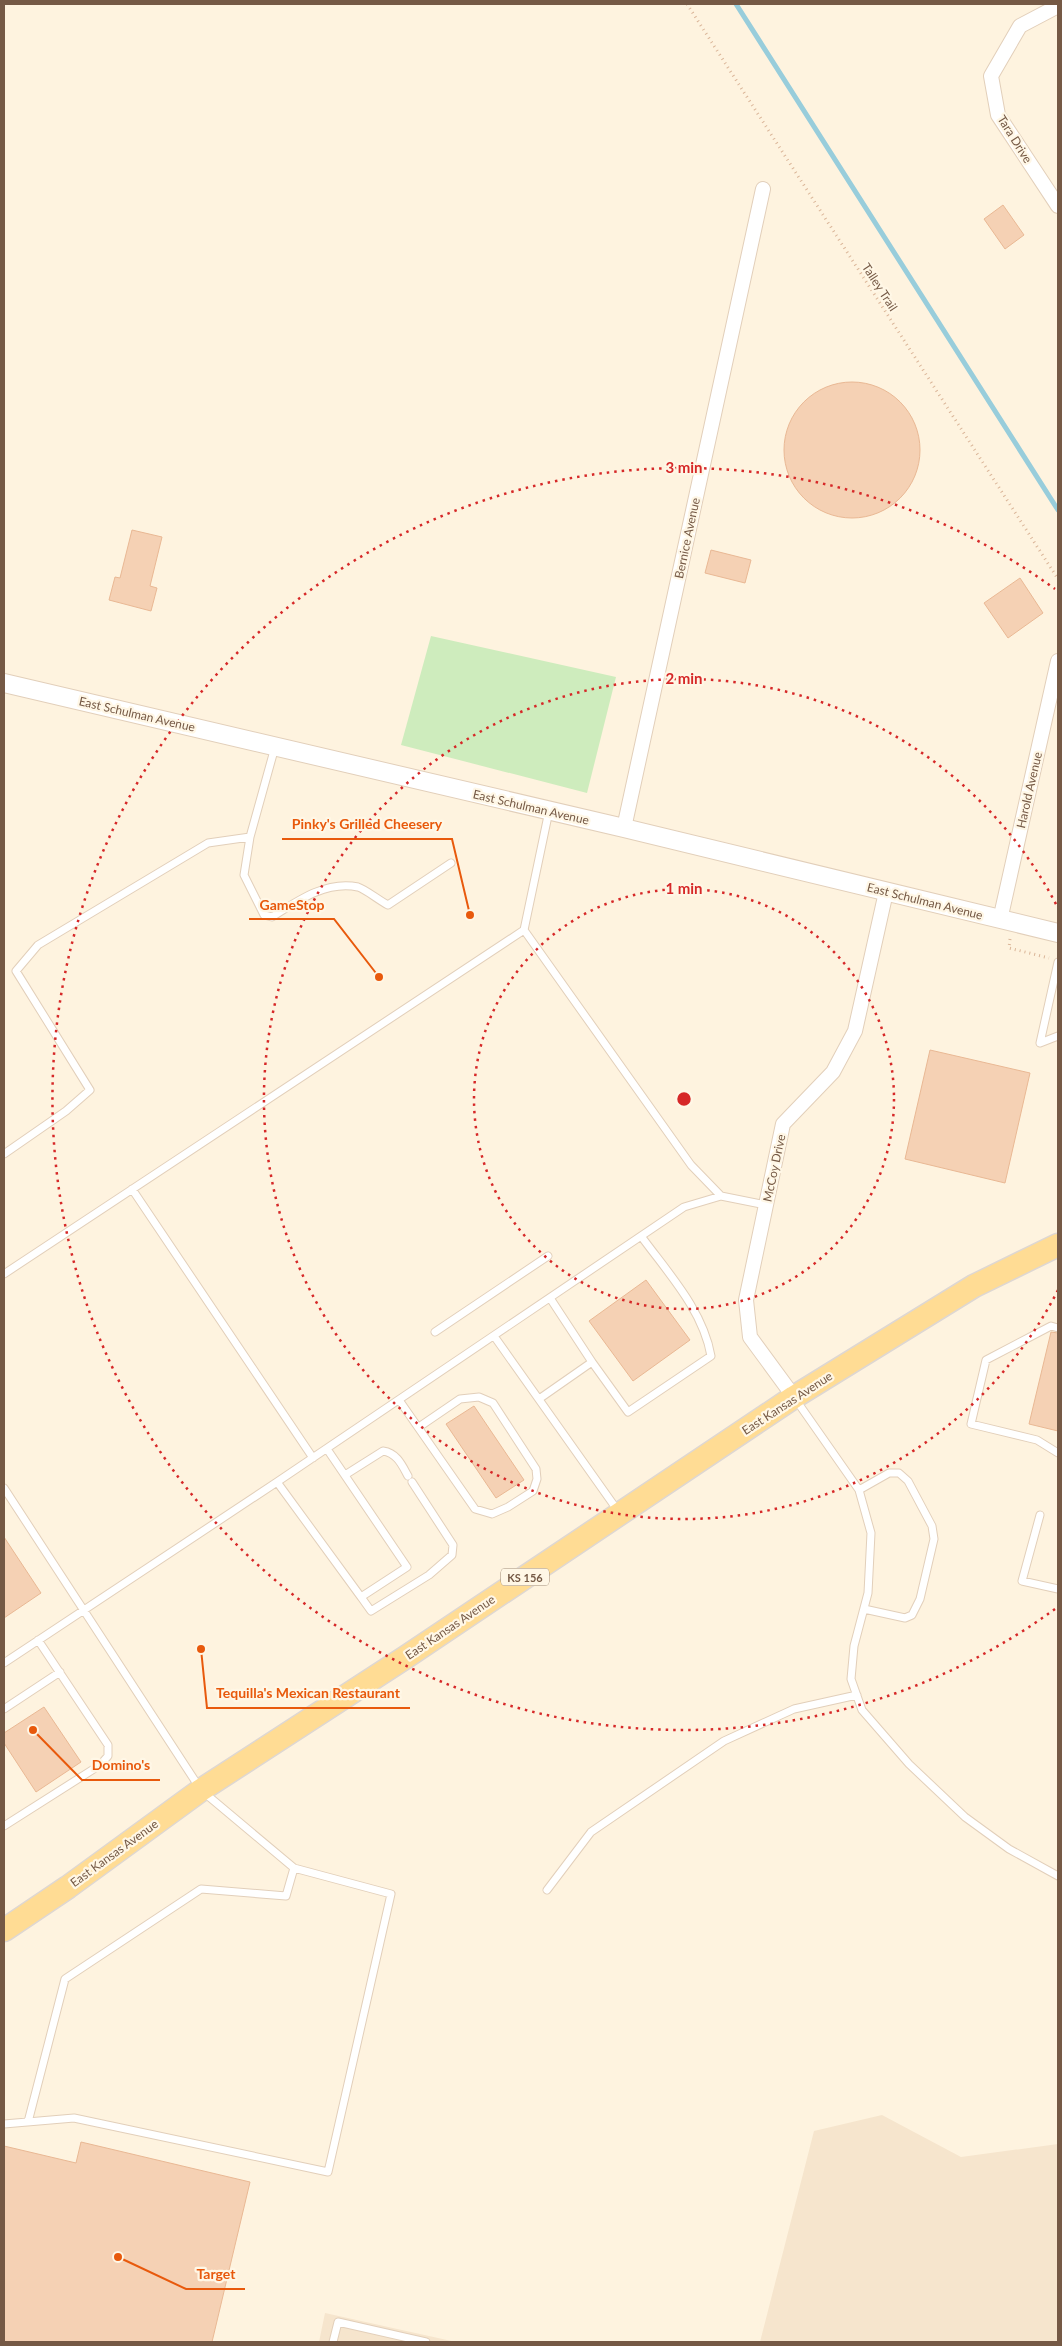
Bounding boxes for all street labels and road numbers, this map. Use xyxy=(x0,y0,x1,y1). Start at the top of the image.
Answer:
street label: Tara Drive xyxy=(994,112,1036,166)
street label: Talley Trail xyxy=(859,260,901,314)
street label: Bernice Avenue xyxy=(671,496,703,580)
street label: East Schulman Avenue xyxy=(77,693,197,735)
street label: Harold Avenue xyxy=(1013,750,1045,830)
street label: East Schulman Avenue xyxy=(471,786,591,828)
street label: East Schulman Avenue xyxy=(866,879,984,923)
street label: McCoy Drive xyxy=(760,1133,788,1203)
street label: East Kansas Avenue xyxy=(739,1368,835,1438)
road number: KS 156 xyxy=(501,1568,549,1585)
street label: East Kansas Avenue xyxy=(402,1592,498,1662)
street label: East Kansas Avenue xyxy=(67,1816,161,1890)

